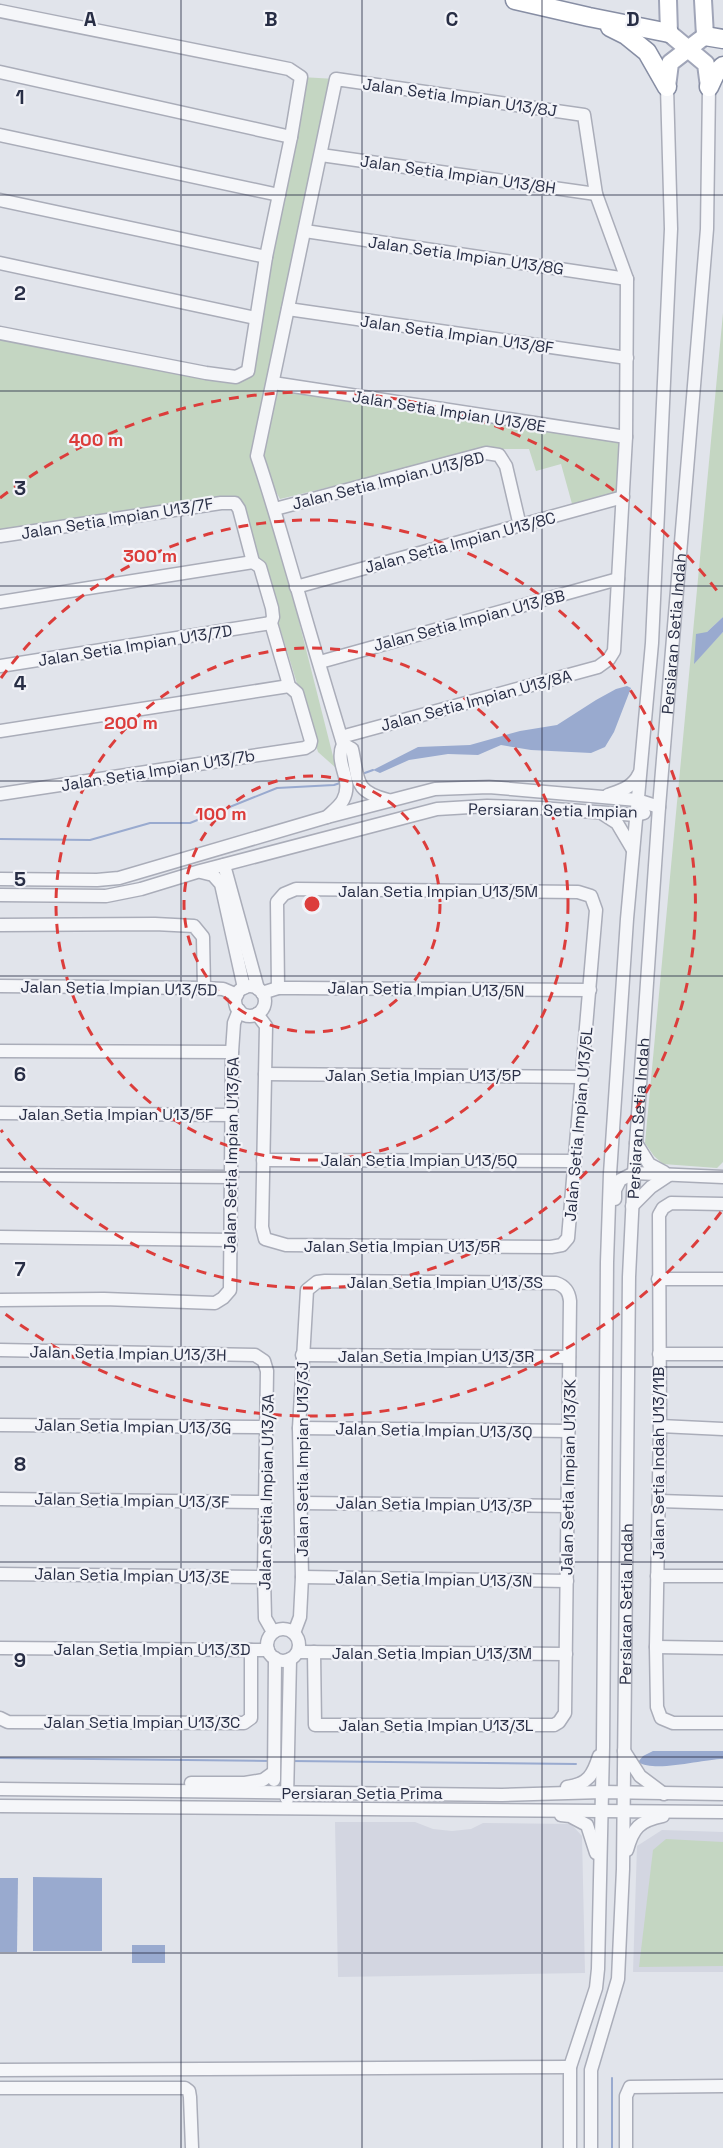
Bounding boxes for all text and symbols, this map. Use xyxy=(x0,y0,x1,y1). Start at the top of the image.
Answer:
text: A xyxy=(84,6,97,32)
text: B xyxy=(264,6,278,32)
text: C xyxy=(446,6,459,32)
text: D xyxy=(626,6,640,32)
street label: Jalan Setia Impian U13/8J xyxy=(361,73,559,122)
text: 1 xyxy=(15,84,25,110)
street label: Jalan Setia Impian U13/8H xyxy=(359,150,557,199)
street label: Jalan Setia Impian U13/8G xyxy=(367,231,565,280)
text: 2 xyxy=(14,280,26,306)
street label: Jalan Setia Impian U13/8F xyxy=(359,310,556,359)
street label: Jalan Setia Impian U13/8E xyxy=(351,386,547,437)
text: 400 m xyxy=(69,428,123,451)
street label: Jalan Setia Impian U13/8D xyxy=(290,446,486,515)
text: 3 xyxy=(14,475,26,501)
street label: Jalan Setia Impian U13/7F xyxy=(19,493,215,544)
street label: Jalan Setia Impian U13/8C xyxy=(362,507,558,578)
text: 300 m xyxy=(123,544,177,567)
street label: Persiaran Setia Indah xyxy=(657,552,691,715)
street label: Jalan Setia Impian U13/8B xyxy=(371,585,567,656)
street label: Jalan Setia Impian U13/7D xyxy=(36,620,234,671)
street label: Jalan Setia Impian U13/8A xyxy=(378,665,574,736)
text: 4 xyxy=(14,670,27,696)
text: 200 m xyxy=(104,711,158,734)
street label: Jalan Setia Impian U13/7b xyxy=(60,745,257,796)
street label: Persiaran Setia Impian xyxy=(468,799,638,822)
text: 100 m xyxy=(195,802,247,825)
text: 5 xyxy=(14,866,26,892)
street label: Jalan Setia Impian U13/5M xyxy=(338,881,538,902)
centre of rings xyxy=(302,894,322,914)
street label: Jalan Setia Impian U13/5D xyxy=(20,976,218,1001)
street label: Jalan Setia Impian U13/5N xyxy=(327,977,525,1002)
street label: Jalan Setia Impian U13/5L xyxy=(560,1026,597,1222)
street label: Persiaran Setia Indah xyxy=(623,1037,654,1200)
street label: Jalan Setia Impian U13/5A xyxy=(219,1057,244,1253)
text: 6 xyxy=(14,1061,26,1087)
street label: Jalan Setia Impian U13/5P xyxy=(325,1065,521,1086)
street label: Jalan Setia Impian U13/5F xyxy=(18,1104,214,1125)
street label: Jalan Setia Impian U13/5Q xyxy=(320,1150,518,1171)
street label: Jalan Setia Impian U13/5R xyxy=(304,1236,500,1257)
text: 7 xyxy=(14,1256,26,1282)
street label: Jalan Setia Impian U13/3S xyxy=(347,1272,543,1293)
street label: Jalan Setia Impian U13/3H xyxy=(29,1341,227,1366)
street label: Jalan Setia Impian U13/3R xyxy=(338,1346,534,1367)
street label: Jalan Setia Impian U13/3J xyxy=(292,1361,313,1557)
street label: Jalan Setia Indah U13/11B xyxy=(648,1367,669,1559)
street label: Jalan Setia Impian U13/3K xyxy=(556,1378,581,1575)
street label: Jalan Setia Impian U13/3A xyxy=(254,1394,279,1590)
street label: Jalan Setia Impian U13/3G xyxy=(34,1414,232,1439)
street label: Jalan Setia Impian U13/3Q xyxy=(335,1418,533,1443)
text: 8 xyxy=(14,1451,26,1477)
street label: Jalan Setia Impian U13/3F xyxy=(34,1488,230,1513)
street label: Jalan Setia Impian U13/3P xyxy=(336,1492,533,1517)
street label: Persiaran Setia Indah xyxy=(615,1523,638,1685)
street label: Jalan Setia Impian U13/3E xyxy=(34,1563,230,1588)
street label: Jalan Setia Impian U13/3N xyxy=(335,1567,533,1592)
street label: Jalan Setia Impian U13/3D xyxy=(53,1639,251,1660)
street label: Jalan Setia Impian U13/3M xyxy=(332,1643,532,1664)
text: 9 xyxy=(14,1647,26,1673)
street label: Jalan Setia Impian U13/3C xyxy=(44,1712,240,1733)
street label: Jalan Setia Impian U13/3L xyxy=(338,1715,534,1736)
street label: Persiaran Setia Prima xyxy=(281,1783,443,1804)

